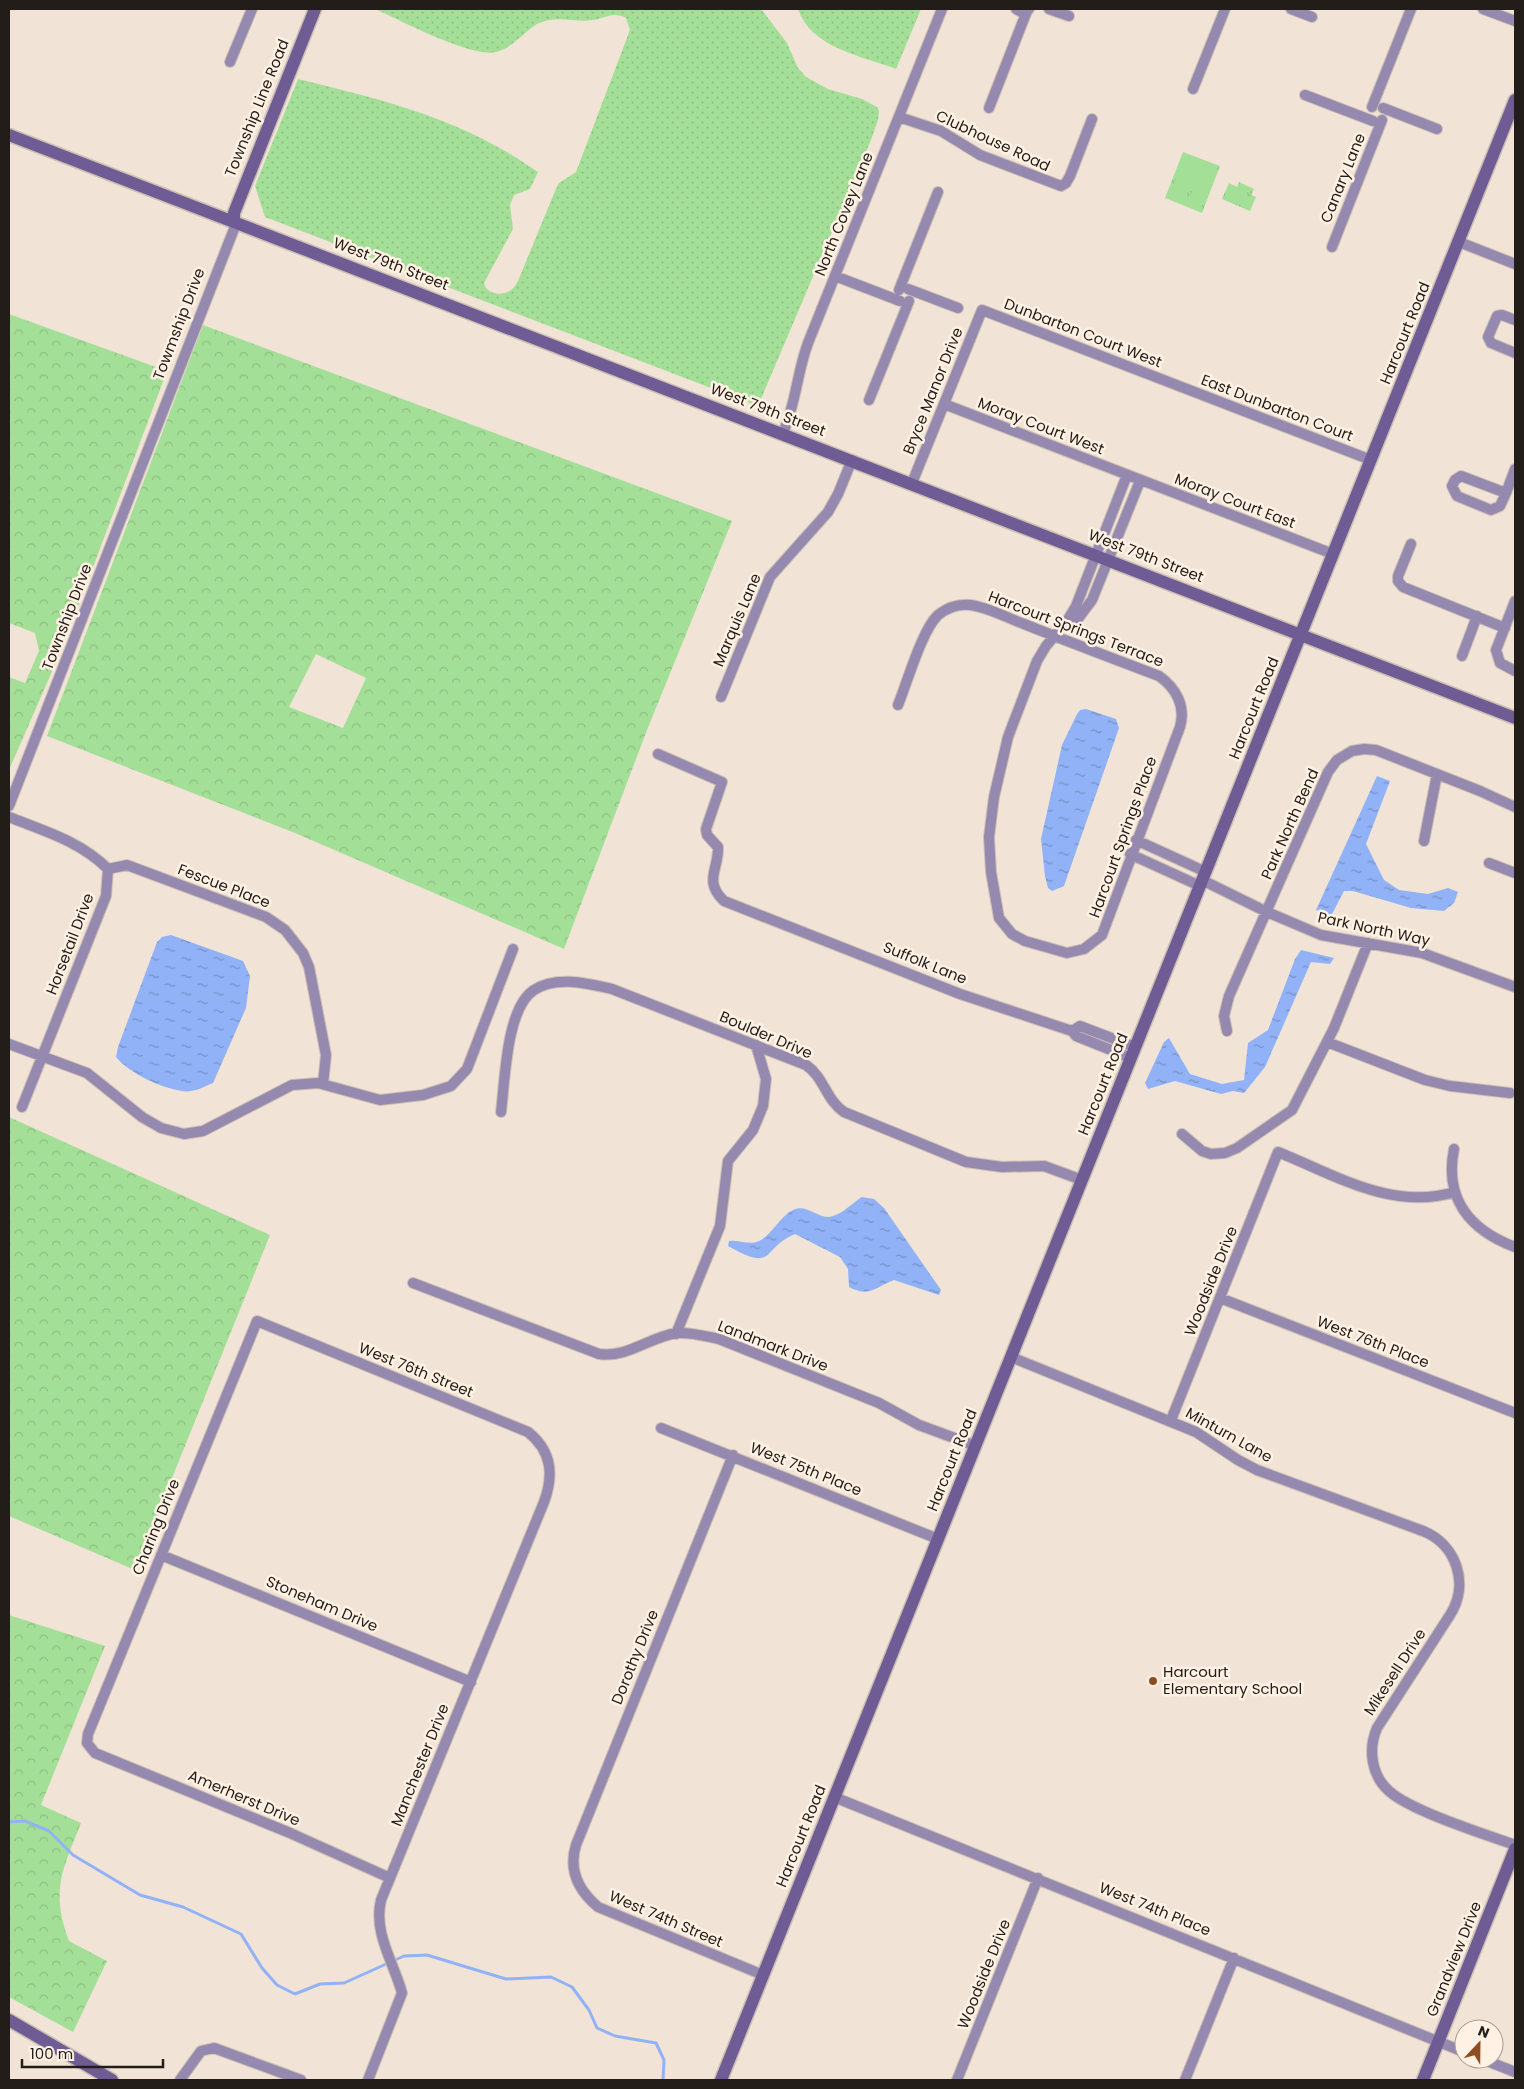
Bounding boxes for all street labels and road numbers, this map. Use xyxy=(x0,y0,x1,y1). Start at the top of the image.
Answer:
street label: Township Line Road xyxy=(219,36,294,180)
street label: Clubhouse Road xyxy=(933,105,1054,176)
street label: Canary Lane xyxy=(1315,130,1370,226)
street label: North Covey Lane xyxy=(809,149,878,279)
street label: West 79th Street xyxy=(331,232,452,295)
street label: Towmship Drive xyxy=(148,265,210,383)
street label: Harcourt Road xyxy=(1374,279,1435,387)
street label: Dunbarton Court West xyxy=(1001,293,1165,372)
street label: Bryce Manor Drive xyxy=(897,324,968,457)
street label: East Dunbarton Court xyxy=(1198,369,1356,446)
street label: West 79th Street xyxy=(708,378,829,441)
street label: Moray Court West xyxy=(975,392,1107,459)
street label: Moray Court East xyxy=(1172,468,1299,533)
street label: West 79th Street xyxy=(1086,524,1207,587)
street label: Township Drive xyxy=(37,561,96,673)
street label: Marquis Lane xyxy=(707,570,766,670)
street label: Harcourt Springs Terrace xyxy=(985,585,1167,672)
street label: Harcourt Road xyxy=(1223,654,1284,762)
street label: Harcourt Springs Place xyxy=(1084,753,1162,920)
street label: Park North Bend xyxy=(1256,765,1323,883)
street label: Fescue Place xyxy=(175,858,274,913)
street label: Horsetail Drive xyxy=(41,890,99,998)
street label: Park North Way xyxy=(1316,906,1433,951)
street label: Suffolk Lane xyxy=(880,936,970,989)
street label: Boulder Drive xyxy=(717,1006,816,1063)
street label: Harcourt Road xyxy=(1072,1030,1133,1138)
street label: Woodside Drive xyxy=(1179,1223,1242,1339)
street label: West 76th Place xyxy=(1314,1310,1432,1373)
street label: Landmark Drive xyxy=(715,1315,832,1376)
street label: West 76th Street xyxy=(356,1337,477,1402)
street label: Minturn Lane xyxy=(1182,1402,1276,1467)
street label: Harcourt Road xyxy=(921,1406,982,1514)
street label: West 75th Place xyxy=(747,1437,865,1501)
street label: Charing Drive xyxy=(127,1476,184,1578)
street label: Stoneham Drive xyxy=(263,1571,381,1637)
street label: Dorothy Drive xyxy=(606,1606,663,1707)
street label: Mikesell Drive xyxy=(1359,1624,1431,1719)
street label: Manchester Drive xyxy=(385,1700,454,1829)
street label: Amerherst Drive xyxy=(185,1764,303,1831)
street label: Harcourt Road xyxy=(770,1782,831,1890)
street label: West 74th Place xyxy=(1096,1877,1214,1941)
street label: West 74th Street xyxy=(606,1885,726,1952)
street label: Grandview Drive xyxy=(1421,1898,1486,2020)
street label: Woodside Drive xyxy=(952,1916,1015,2032)

